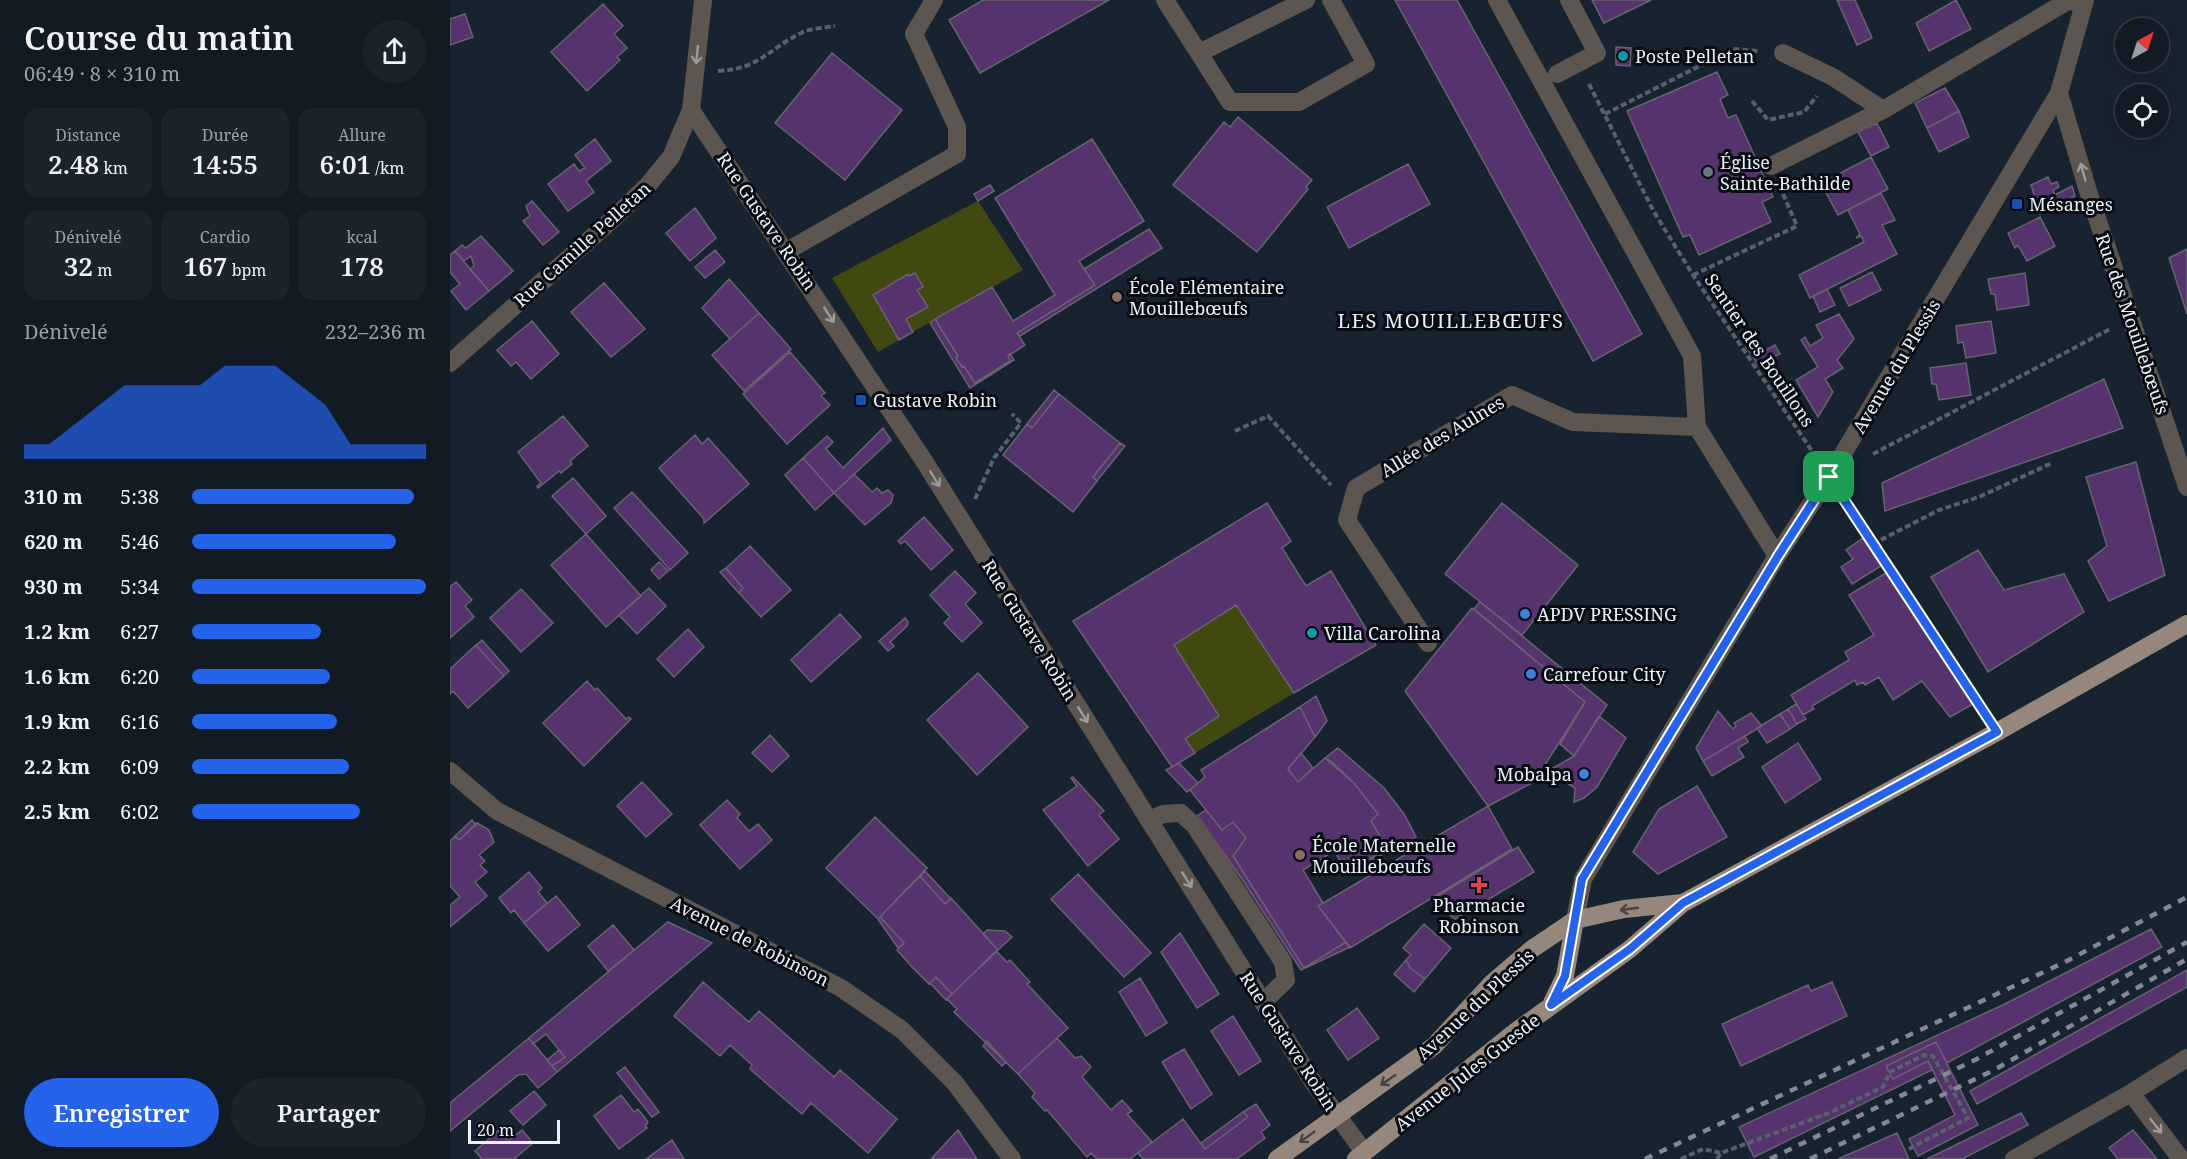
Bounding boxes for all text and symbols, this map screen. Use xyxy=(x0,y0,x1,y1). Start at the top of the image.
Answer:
text: Course du matin xyxy=(24,15,294,60)
north arrow xyxy=(2115,18,2169,72)
map controls xyxy=(2115,18,2169,138)
button: share xyxy=(363,20,426,83)
one-way arrow xyxy=(691,44,702,64)
place label: Poste Pelletan xyxy=(1635,44,1755,68)
marker: Poste Pelletan xyxy=(1616,49,1630,63)
text: 06:49 · 8 × 310 m xyxy=(24,60,180,87)
button: locate xyxy=(2115,84,2169,138)
text: Distance xyxy=(55,124,121,146)
text: Durée xyxy=(202,124,248,146)
text: Allure xyxy=(338,124,386,146)
text: 2.48 xyxy=(48,146,99,182)
text: 14:55 xyxy=(192,146,258,182)
text: 6:01 xyxy=(320,146,371,182)
street label: Rue Gustave Robin xyxy=(712,147,822,295)
place label: Église Sainte-Bathilde xyxy=(1720,150,1851,195)
text: km xyxy=(99,157,128,179)
text: /km xyxy=(371,157,404,179)
one-way arrow xyxy=(2076,163,2088,182)
marker: Église Sainte-Bathilde xyxy=(1701,165,1715,179)
street label: Rue Camille Pelletan xyxy=(508,176,656,312)
place label: Mésanges xyxy=(2029,192,2113,216)
marker: Mésanges xyxy=(2010,197,2024,211)
text: Dénivelé xyxy=(55,226,121,248)
text: Cardio xyxy=(200,226,250,248)
text: kcal xyxy=(347,226,377,248)
street label: Rue des Mouillebœufs xyxy=(2091,230,2175,418)
text: 32 xyxy=(64,248,93,284)
text: 167 xyxy=(184,248,227,284)
text: 178 xyxy=(340,248,384,284)
text: m xyxy=(93,259,112,281)
text: bpm xyxy=(227,259,266,281)
street label: Sentier des Bouillons xyxy=(1700,269,1820,431)
place label: École Elémentaire Mouillebœufs xyxy=(1129,275,1284,320)
marker: École Elémentaire Mouillebœufs xyxy=(1110,290,1124,304)
street label: Avenue du Plessis xyxy=(1846,295,1946,437)
one-way arrow xyxy=(823,306,835,323)
district label: LES MOUILLEBŒUFS xyxy=(1338,307,1564,334)
text: Dénivelé xyxy=(24,318,108,345)
text: 232–236 m xyxy=(325,318,426,345)
place label: Gustave Robin xyxy=(873,388,998,412)
street label: Allée des Aulnes xyxy=(1376,390,1508,482)
marker: Gustave Robin xyxy=(854,393,868,407)
pin xyxy=(1803,451,1854,502)
icon: arrive xyxy=(1812,460,1845,493)
one-way arrow xyxy=(929,470,942,487)
text: 310 m xyxy=(24,483,83,510)
text: 5:38 xyxy=(120,483,159,510)
text: 620 m xyxy=(24,528,83,555)
text: 5:46 xyxy=(120,528,159,555)
street label: Rue Gustave Robin xyxy=(977,555,1083,705)
text: 930 m xyxy=(24,573,83,600)
text: 5:34 xyxy=(120,573,159,600)
place label: APDV PRESSING xyxy=(1537,602,1677,626)
marker: APDV PRESSING xyxy=(1518,607,1532,621)
text: 1.2 km xyxy=(24,618,90,645)
text: 6:27 xyxy=(120,618,159,645)
place label: Villa Carolina xyxy=(1324,621,1441,645)
marker: Villa Carolina xyxy=(1305,626,1319,640)
place label: Carrefour City xyxy=(1543,662,1667,686)
text: 1.6 km xyxy=(24,663,90,690)
text: 6:20 xyxy=(120,663,159,690)
marker: Carrefour City xyxy=(1524,667,1538,681)
one-way arrow xyxy=(1078,706,1090,723)
text: 1.9 km xyxy=(24,708,90,735)
text: 6:16 xyxy=(120,708,159,735)
text: 2.2 km xyxy=(24,753,90,780)
text: 6:09 xyxy=(120,753,159,780)
place label: Mobalpa xyxy=(1497,762,1572,786)
marker: Mobalpa xyxy=(1577,767,1591,781)
text: 2.5 km xyxy=(24,798,90,825)
text: 6:02 xyxy=(120,798,159,825)
place label: École Maternelle Mouillebœufs xyxy=(1312,833,1456,878)
marker: École Maternelle Mouillebœufs xyxy=(1293,848,1307,862)
one-way arrow xyxy=(1181,871,1193,888)
marker: Pharmacie Robinson xyxy=(1472,878,1486,892)
street label: Avenue de Robinson xyxy=(667,891,834,992)
place label: Pharmacie Robinson xyxy=(1433,893,1525,938)
one-way arrow xyxy=(1619,903,1639,914)
street label: Avenue du Plessis xyxy=(1411,943,1539,1065)
street label: Rue Gustave Robin xyxy=(1235,967,1343,1116)
street label: Avenue Jules Guesde xyxy=(1390,1008,1544,1136)
one-way arrow xyxy=(1380,1074,1397,1086)
button: Enregistrer xyxy=(24,1078,219,1147)
button: Partager xyxy=(231,1078,426,1147)
scale bar xyxy=(468,1117,560,1144)
one-way arrow xyxy=(2150,1118,2163,1134)
text: 20 m xyxy=(477,1119,514,1141)
one-way arrow xyxy=(1300,1131,1316,1143)

